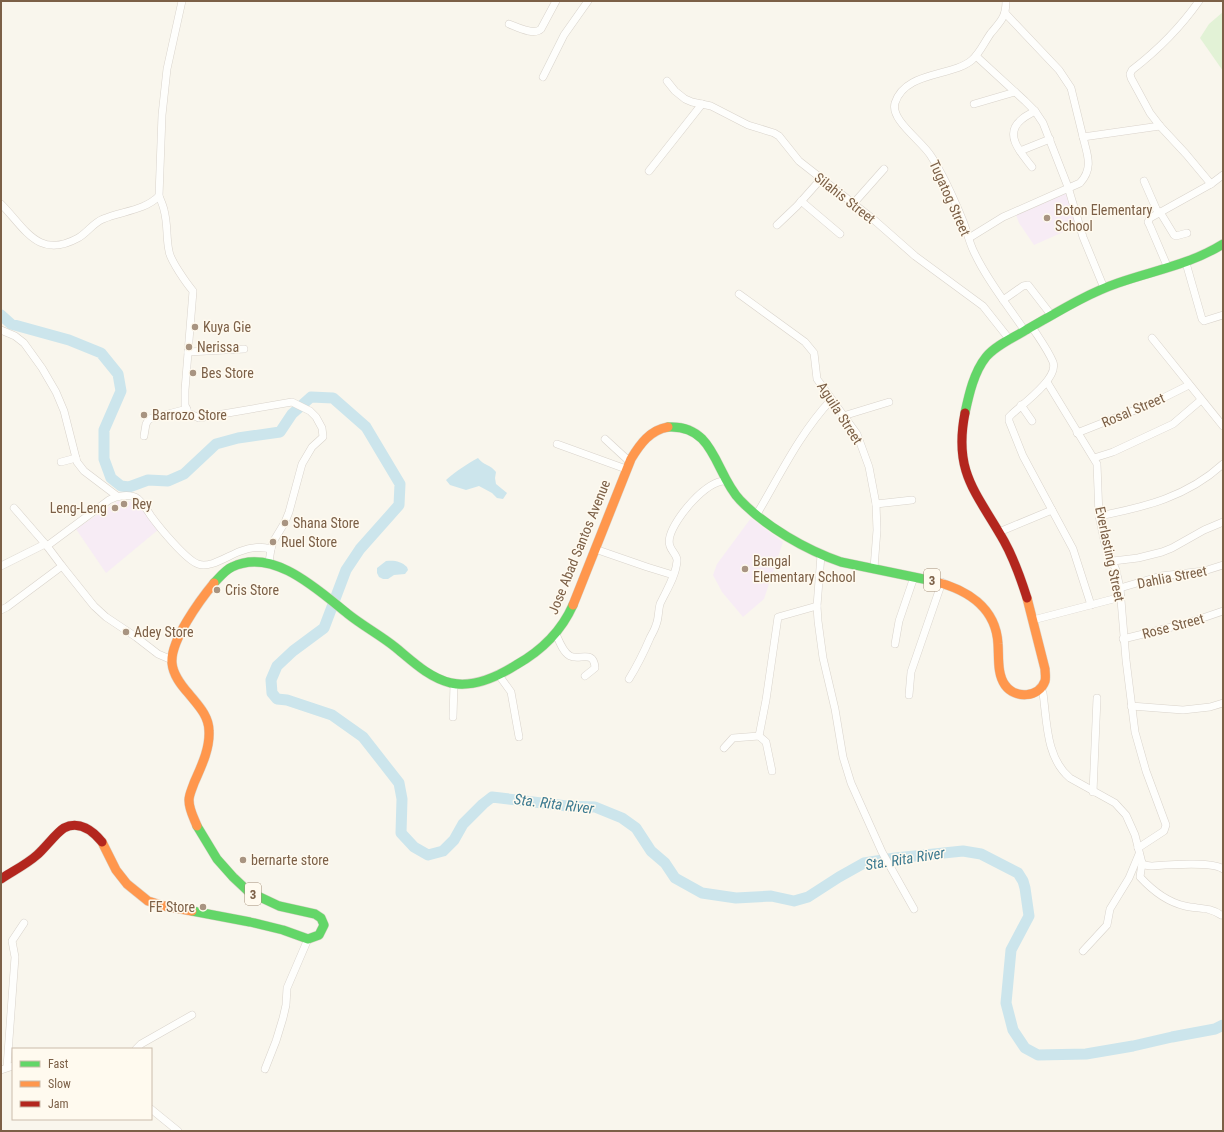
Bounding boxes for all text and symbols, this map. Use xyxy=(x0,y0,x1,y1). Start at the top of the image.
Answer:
street label: Tugatog Street xyxy=(926,158,974,238)
street label: Silahis Street xyxy=(811,169,879,227)
place label: Boton Elementary School xyxy=(1055,202,1153,234)
marker: Boton Elementary School xyxy=(1042,213,1052,223)
place label: Kuya Gie xyxy=(203,319,251,335)
marker: Kuya Gie xyxy=(190,322,200,332)
place label: Nerissa xyxy=(197,339,239,355)
marker: Nerissa xyxy=(184,342,194,352)
place label: Bes Store xyxy=(201,365,254,381)
marker: Bes Store xyxy=(188,368,198,378)
street label: Aguila Street xyxy=(814,379,866,447)
street label: Rosal Street xyxy=(1099,390,1167,430)
place label: Barrozo Store xyxy=(152,407,227,423)
marker: Barrozo Store xyxy=(139,410,149,420)
street label: Jose Abad Santos Avenue xyxy=(545,477,613,617)
place label: Rey xyxy=(132,496,152,512)
marker: Rey xyxy=(119,499,129,509)
place label: Leng-Leng xyxy=(50,500,107,516)
marker: Leng-Leng xyxy=(110,503,120,513)
street label: Everlasting Street xyxy=(1092,505,1128,603)
place label: Shana Store xyxy=(293,515,360,531)
marker: Shana Store xyxy=(280,518,290,528)
place label: Ruel Store xyxy=(281,534,338,550)
marker: Ruel Store xyxy=(268,537,278,547)
place label: Bangal Elementary School xyxy=(753,553,856,585)
street label: Dahlia Street xyxy=(1136,562,1208,592)
marker: Bangal Elementary School xyxy=(740,564,750,574)
road number: 3 xyxy=(924,569,940,591)
place label: Cris Store xyxy=(225,582,279,598)
marker: Cris Store xyxy=(212,585,222,595)
street label: Rose Street xyxy=(1140,610,1206,642)
place label: Adey Store xyxy=(134,624,194,640)
marker: Adey Store xyxy=(121,627,131,637)
water label: Sta. Rita River xyxy=(513,790,595,818)
water label: Sta. Rita River xyxy=(864,844,947,874)
place label: bernarte store xyxy=(251,852,329,868)
marker: bernarte store xyxy=(238,855,248,865)
road number: 3 xyxy=(245,883,261,905)
place label: FE Store xyxy=(149,899,195,915)
marker: FE Store xyxy=(198,902,208,912)
legend xyxy=(12,1048,152,1120)
text: Fast xyxy=(48,1057,69,1071)
text: Slow xyxy=(48,1077,71,1091)
text: Jam xyxy=(48,1097,69,1111)

